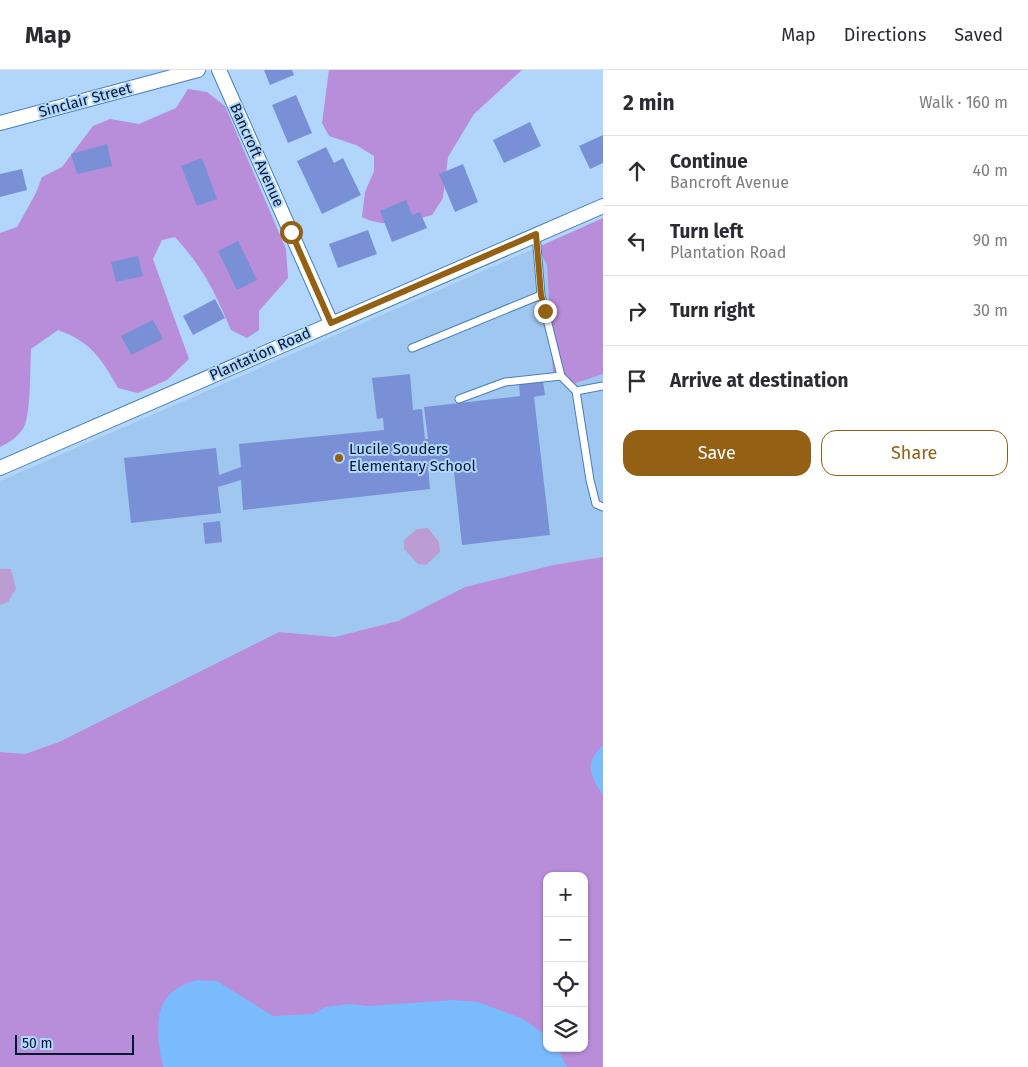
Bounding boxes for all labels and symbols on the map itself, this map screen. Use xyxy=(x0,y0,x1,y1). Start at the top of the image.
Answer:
street label: Sinclair Street xyxy=(37,79,134,121)
street label: Bancroft Avenue xyxy=(226,100,288,210)
route start xyxy=(280,221,303,244)
route end xyxy=(534,300,557,323)
street label: Plantation Road xyxy=(207,324,313,384)
place label: Lucile Souders Elementary School xyxy=(349,440,477,475)
marker: Lucile Souders Elementary School xyxy=(333,452,345,464)
scale bar xyxy=(15,1032,134,1055)

